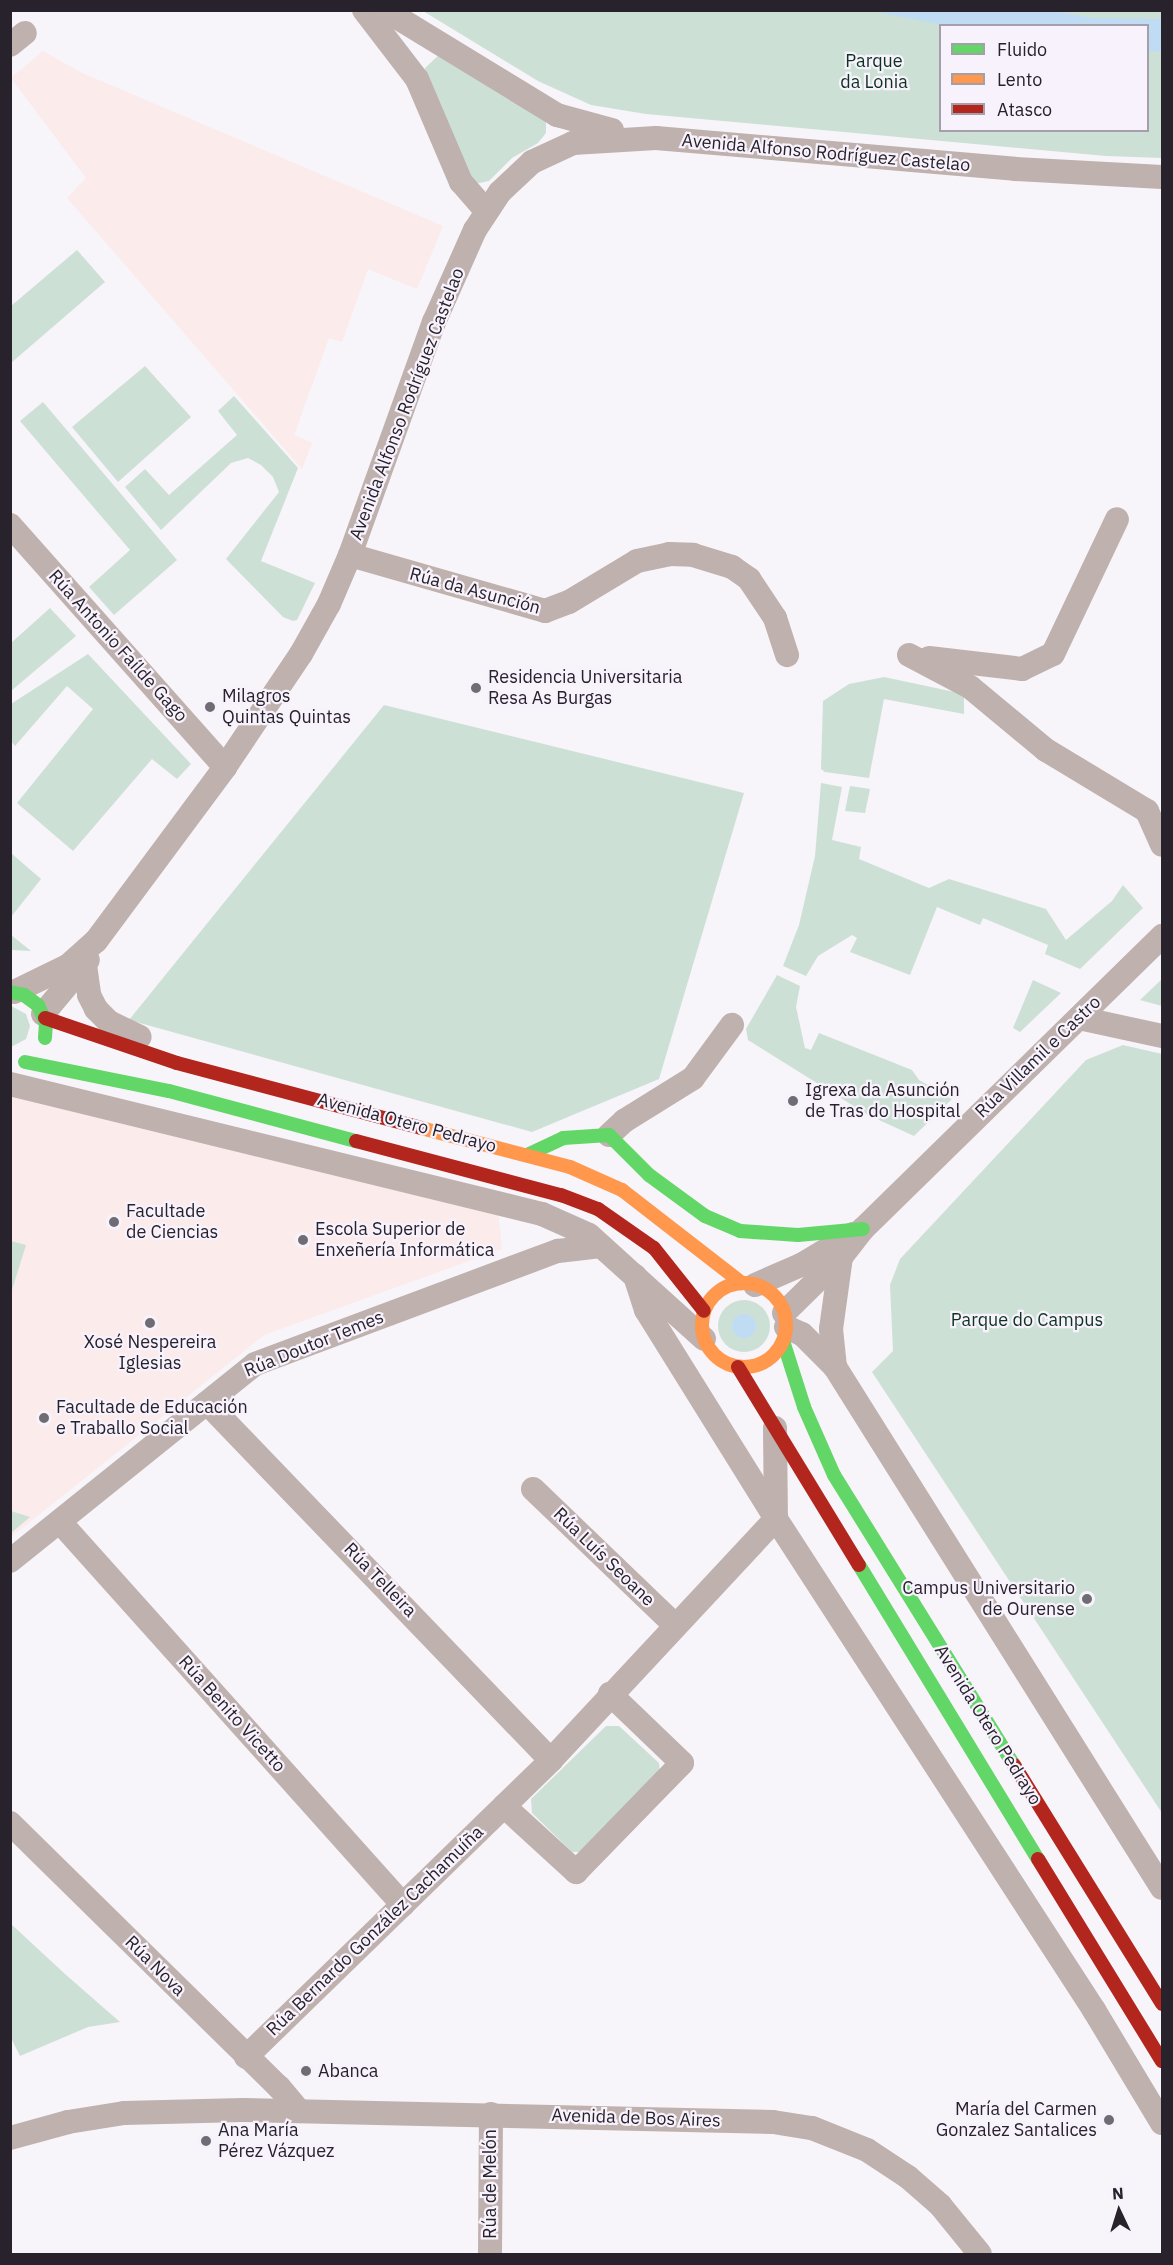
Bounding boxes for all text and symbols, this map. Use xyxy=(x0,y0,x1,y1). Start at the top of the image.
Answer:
legend xyxy=(939,24,1149,132)
text: Fluido xyxy=(997,38,1047,61)
park label: Parque da Lonia xyxy=(840,51,908,94)
text: Lento xyxy=(997,68,1042,91)
text: Atasco xyxy=(997,98,1052,121)
street label: Avenida Alfonso Rodríguez Castelao xyxy=(681,130,971,176)
street label: Avenida Alfonso Rodríguez Castelao xyxy=(345,265,469,543)
street label: Rúa da Asunción xyxy=(407,563,543,619)
street label: Rúa Antonio Faílde Gago xyxy=(44,565,192,727)
place label: Residencia Universitaria Resa As Burgas xyxy=(488,667,682,710)
marker: Residencia Universitaria Resa As Burgas xyxy=(469,681,483,695)
place label: Milagros Quintas Quintas xyxy=(222,686,351,728)
marker: Milagros Quintas Quintas xyxy=(203,700,217,714)
street label: Rúa Villamil e Castro xyxy=(971,992,1105,1122)
place label: Igrexa da Asunción de Tras do Hospital xyxy=(805,1080,960,1122)
street label: Avenida Otero Pedrayo xyxy=(315,1089,499,1157)
marker: Igrexa da Asunción de Tras do Hospital xyxy=(786,1094,800,1108)
place label: Facultade de Ciencias xyxy=(126,1201,218,1244)
marker: Facultade de Ciencias xyxy=(107,1215,121,1229)
place label: Escola Superior de Enxeñería Informática xyxy=(315,1219,494,1262)
marker: Escola Superior de Enxeñería Informática xyxy=(296,1233,310,1247)
street label: Rúa Doutor Temes xyxy=(241,1306,387,1382)
park label: Parque do Campus xyxy=(951,1309,1103,1331)
marker: Xosé Nespereira Iglesias xyxy=(143,1316,157,1330)
place label: Xosé Nespereira Iglesias xyxy=(84,1332,216,1374)
place label: Facultade de Educación e Traballo Social xyxy=(56,1397,248,1440)
marker: Facultade de Educación e Traballo Social xyxy=(37,1411,51,1425)
street label: Rúa Luís Seoane xyxy=(549,1503,659,1611)
street label: Rúa Telleira xyxy=(339,1538,421,1622)
place label: Campus Universitario de Ourense xyxy=(902,1578,1075,1620)
marker: Campus Universitario de Ourense xyxy=(1080,1592,1094,1606)
street label: Avenida Otero Pedrayo xyxy=(930,1641,1046,1809)
street label: Rúa Benito Vicetto xyxy=(174,1651,290,1777)
street label: Rúa Bernardo González Cachamuíña xyxy=(262,1821,488,2041)
street label: Rúa Nova xyxy=(120,1931,190,2001)
place label: Abanca xyxy=(318,2060,378,2082)
marker: Abanca xyxy=(299,2064,313,2078)
place label: María del Carmen Gonzalez Santalices xyxy=(936,2099,1097,2142)
street label: Avenida de Bos Aires xyxy=(551,2104,721,2132)
marker: María del Carmen Gonzalez Santalices xyxy=(1102,2113,1116,2127)
place label: Ana María Pérez Vázquez xyxy=(218,2120,334,2162)
street label: Rúa de Melón xyxy=(479,2129,501,2239)
marker: Ana María Pérez Vázquez xyxy=(199,2134,213,2148)
north arrow xyxy=(1089,2181,1149,2241)
text: N xyxy=(1111,2183,1124,2203)

